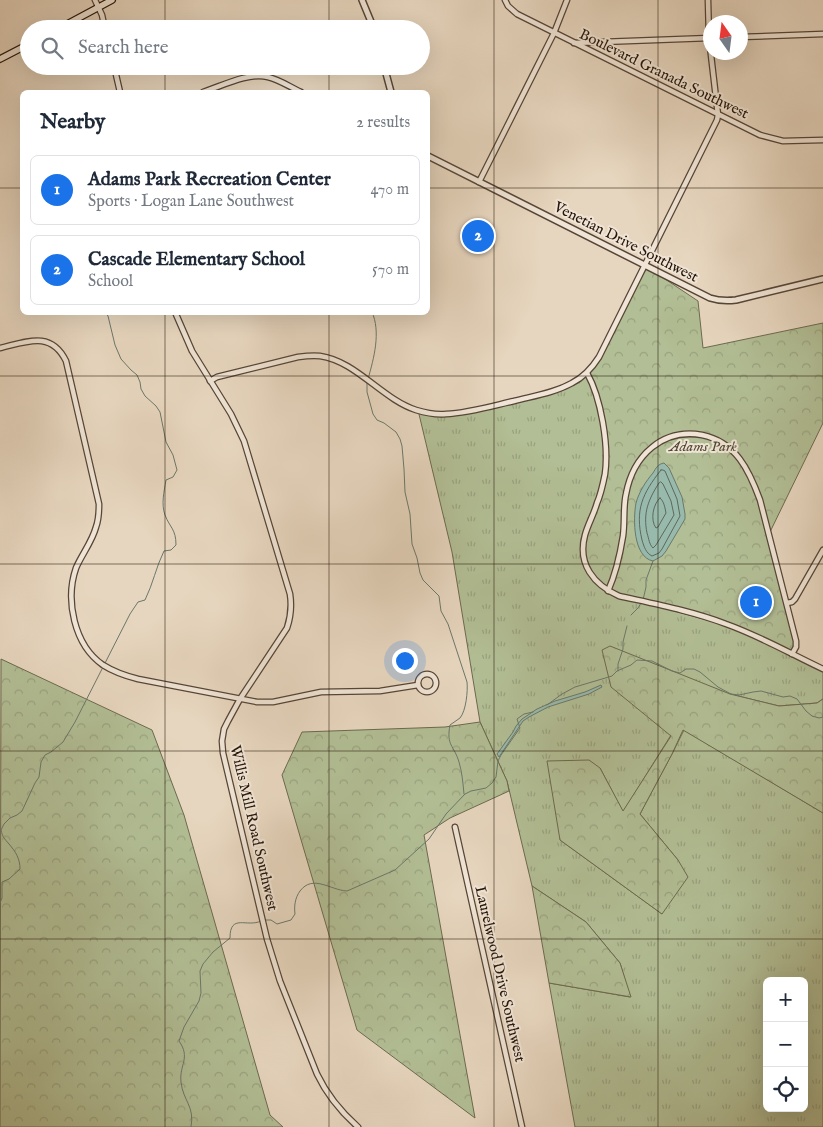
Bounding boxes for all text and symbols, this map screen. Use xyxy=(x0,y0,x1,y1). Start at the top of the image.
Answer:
north arrow xyxy=(703,15,748,60)
search box xyxy=(20,20,430,75)
street label: Boulevard Granada Southwest xyxy=(576,25,752,123)
icon: search xyxy=(38,34,66,62)
text: Search here xyxy=(78,36,169,60)
text: Nearby xyxy=(40,109,105,136)
text: 2 results xyxy=(356,113,410,133)
text: Adams Park Recreation Center xyxy=(88,168,331,192)
text: 1 xyxy=(54,180,60,200)
text: 470 m xyxy=(370,180,409,200)
text: Sports · Logan Lane Southwest xyxy=(88,192,294,212)
street label: Venetian Drive Southwest xyxy=(550,197,701,287)
pin: 2 xyxy=(462,217,494,255)
text: Cascade Elementary School xyxy=(88,248,305,272)
text: 2 xyxy=(53,260,61,280)
text: 570 m xyxy=(372,260,409,280)
text: School xyxy=(88,272,133,292)
park label: Adams Park xyxy=(667,437,737,456)
pin: 1 xyxy=(740,583,772,621)
your location xyxy=(392,648,418,674)
street label: Willis Mill Road Southwest xyxy=(226,743,282,913)
street label: Laurelwood Drive Southwest xyxy=(470,884,530,1064)
map controls xyxy=(763,977,808,1112)
button: + xyxy=(763,977,808,1022)
button: − xyxy=(763,1022,808,1067)
button: locate xyxy=(763,1067,808,1112)

